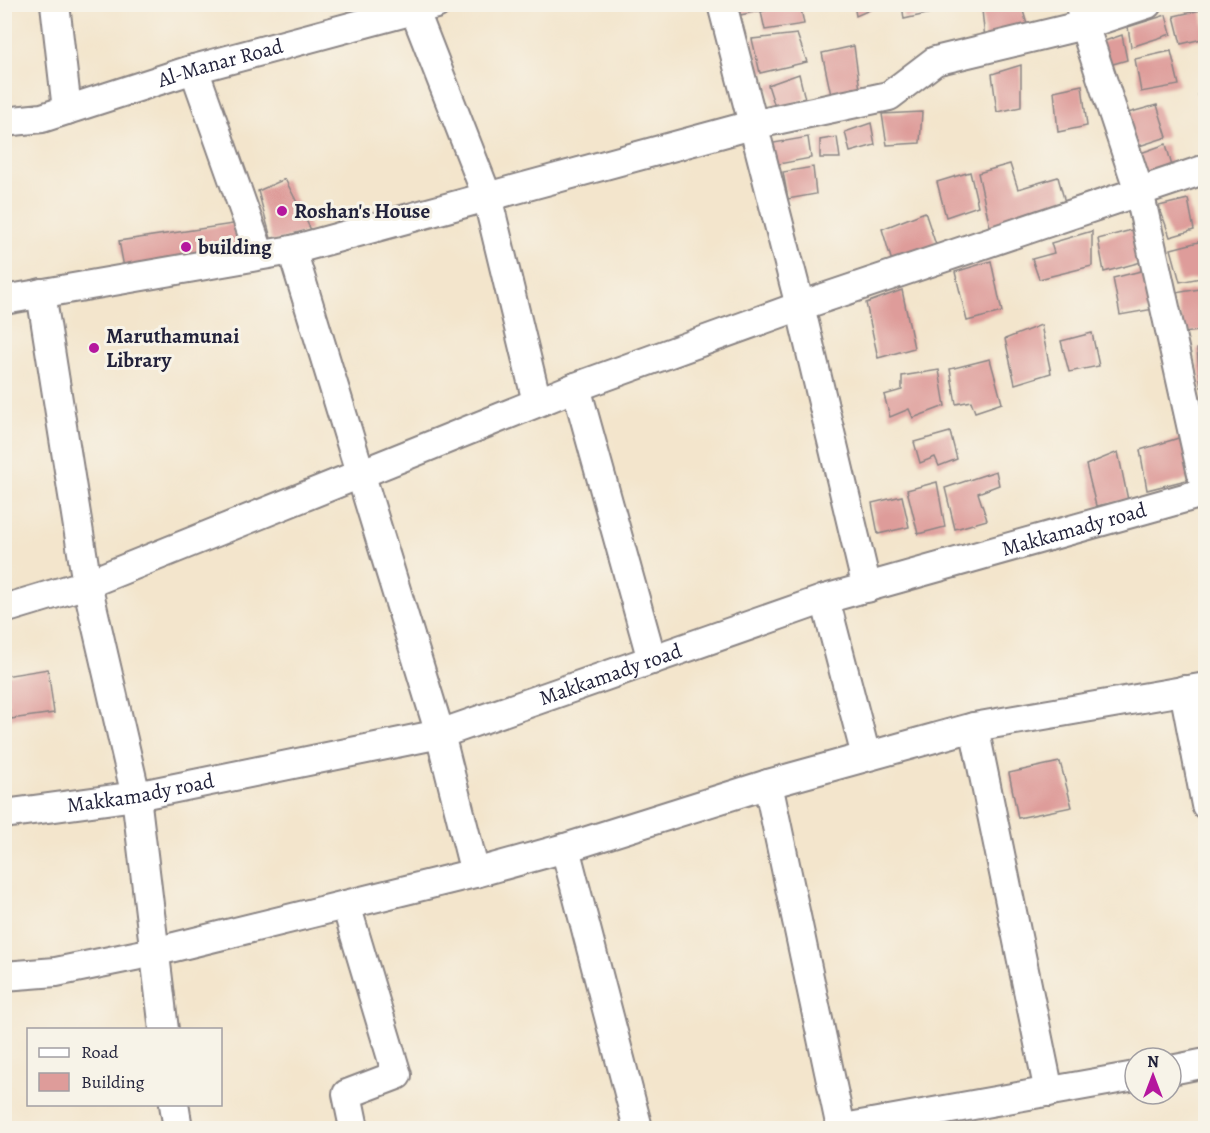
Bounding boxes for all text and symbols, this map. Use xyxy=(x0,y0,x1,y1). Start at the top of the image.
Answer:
street label: Al-Manar Road xyxy=(153,32,287,94)
place label: Roshan's House xyxy=(294,197,430,225)
marker: Roshan's House xyxy=(275,204,289,218)
place label: building xyxy=(197,233,272,261)
marker: building xyxy=(179,240,193,254)
place label: Maruthamunai Library xyxy=(106,322,239,374)
marker: Maruthamunai Library xyxy=(87,341,101,355)
street label: Makkamady road xyxy=(998,495,1150,563)
street label: Makkamady road xyxy=(535,636,686,712)
street label: Makkamady road xyxy=(65,766,217,819)
legend xyxy=(27,1028,222,1106)
text: Road xyxy=(81,1040,119,1064)
north arrow xyxy=(1123,1046,1183,1106)
text: N xyxy=(1147,1051,1159,1073)
text: Building xyxy=(81,1070,145,1094)

